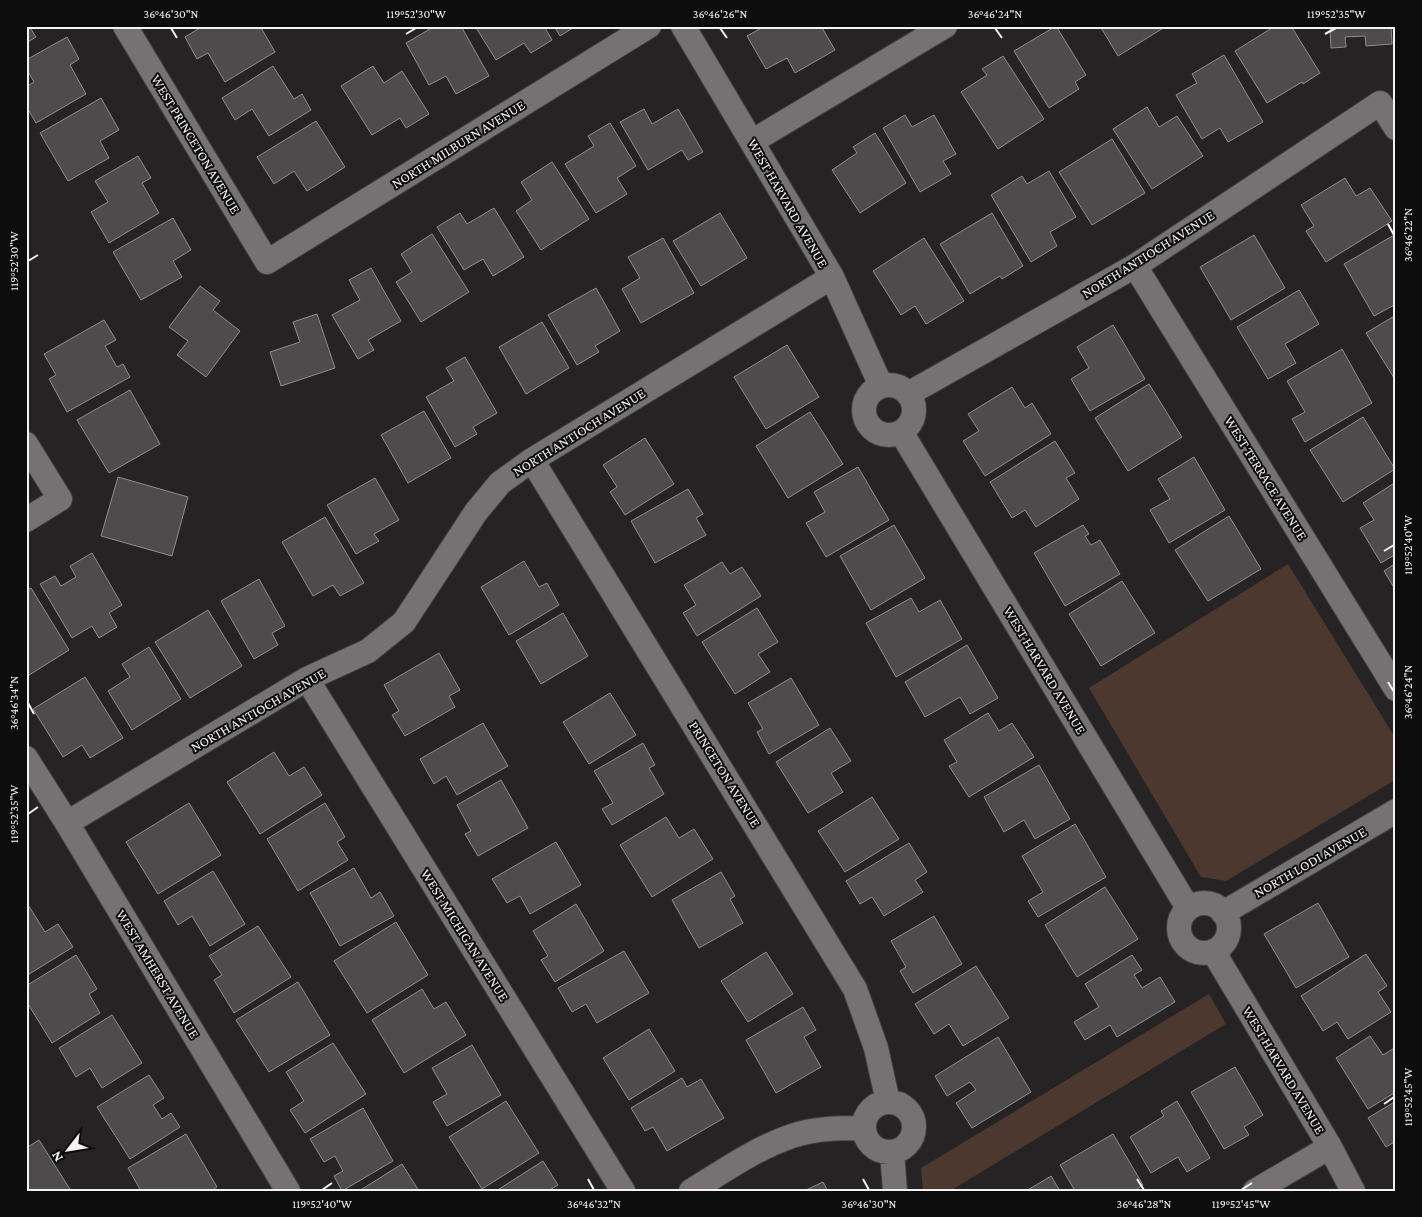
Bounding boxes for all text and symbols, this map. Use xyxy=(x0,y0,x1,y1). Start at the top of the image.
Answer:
text: 36°46'30"N xyxy=(144,7,199,21)
text: 119°52'30"W xyxy=(386,7,446,21)
text: 36°46'26"N xyxy=(693,7,747,21)
text: 36°46'24"N xyxy=(968,7,1022,21)
text: 119°52'35"W xyxy=(1307,7,1365,21)
street label: WEST PRINCETON AVENUE xyxy=(148,72,244,217)
street label: NORTH MILBURN AVENUE xyxy=(389,96,528,192)
street label: WEST HARVARD AVENUE xyxy=(745,136,832,271)
street label: NORTH ANTIOCH AVENUE xyxy=(1079,206,1217,301)
text: 36°46'22"N xyxy=(1401,208,1415,262)
text: 119°52'30"W xyxy=(7,231,21,291)
street label: NORTH ANTIOCH AVENUE xyxy=(510,384,648,479)
street label: WEST TERRACE AVENUE xyxy=(1221,413,1311,543)
text: 119°52'40"W xyxy=(1401,515,1415,575)
street label: WEST HARVARD AVENUE xyxy=(1001,603,1090,737)
street label: NORTH ANTIOCH AVENUE xyxy=(188,665,329,755)
text: 36°46'24"N xyxy=(1401,665,1415,719)
text: 36°46'34"N xyxy=(7,676,21,730)
street label: PRINCETON AVENUE xyxy=(686,718,764,830)
text: 119°52'35"W xyxy=(7,785,21,843)
street label: NORTH LODI AVENUE xyxy=(1251,823,1369,901)
street label: WEST MICHIGAN AVENUE xyxy=(418,866,512,1004)
street label: WEST AMHERST AVENUE xyxy=(113,907,203,1041)
street label: WEST HARVARD AVENUE xyxy=(1240,1003,1329,1137)
text: 119°52'45"W xyxy=(1401,1068,1415,1126)
north arrow xyxy=(42,1124,92,1174)
text: N xyxy=(47,1148,66,1165)
text: 119°52'40"W xyxy=(292,1197,352,1211)
text: 36°46'32"N xyxy=(567,1197,621,1211)
text: 36°46'30"N xyxy=(842,1197,897,1211)
text: 36°46'28"N xyxy=(1117,1197,1172,1211)
text: 119°52'45"W xyxy=(1212,1197,1270,1211)

